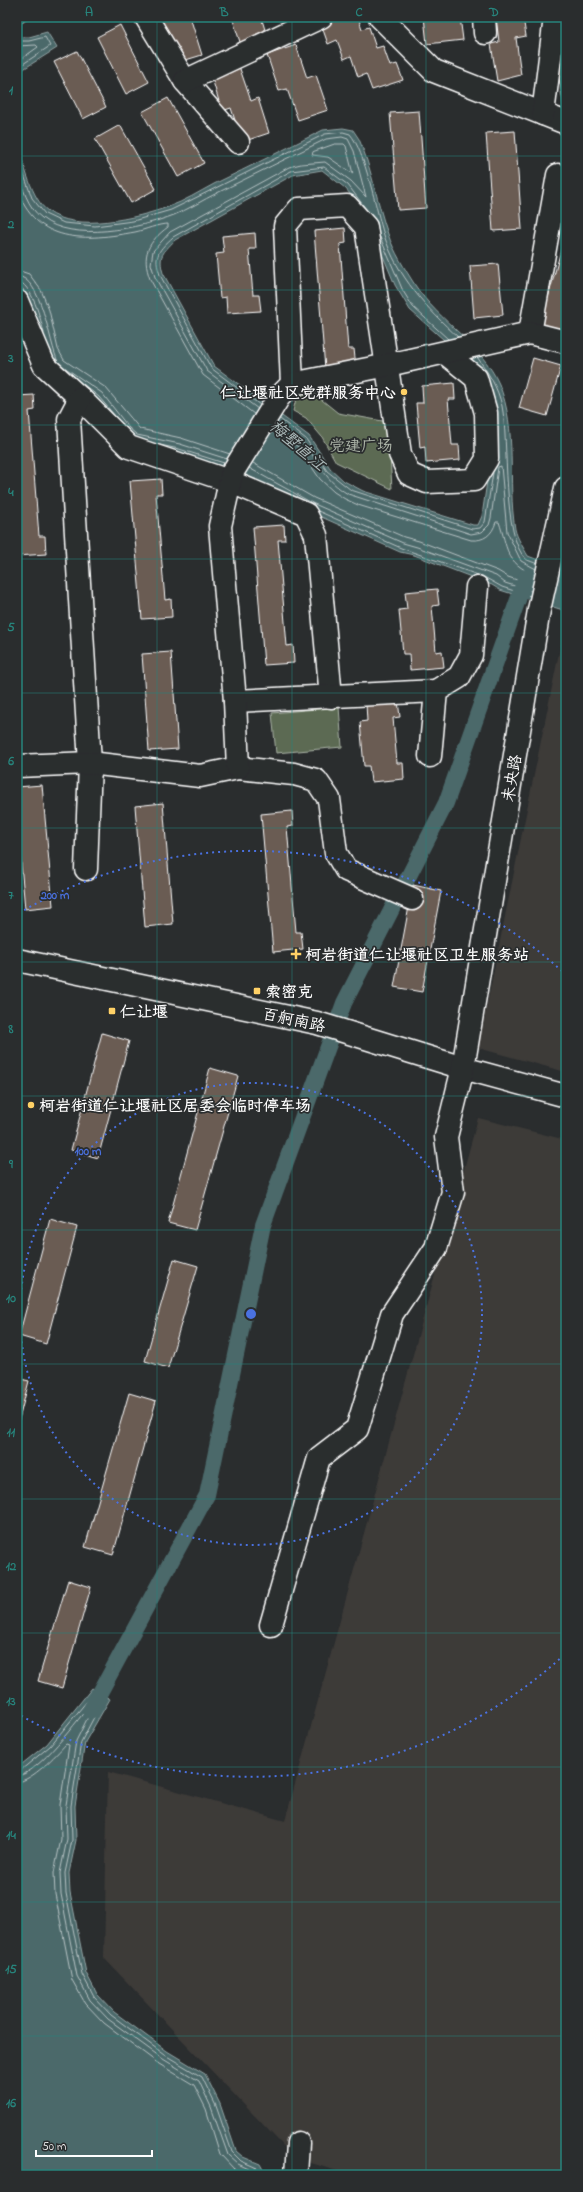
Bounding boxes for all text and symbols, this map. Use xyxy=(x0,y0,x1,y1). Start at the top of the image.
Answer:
text: A xyxy=(85,3,93,22)
text: B xyxy=(219,3,229,22)
text: C xyxy=(355,3,363,22)
text: D xyxy=(488,3,499,22)
text: 1 xyxy=(9,81,14,100)
text: 2 xyxy=(7,215,15,234)
text: 3 xyxy=(7,349,14,368)
place label: 仁让堰社区党群服务中心 xyxy=(220,382,396,406)
marker: 仁让堰社区党群服务中心 xyxy=(399,387,409,397)
water label: 梅墅直江 xyxy=(263,414,332,479)
park label: 党建广场 xyxy=(329,435,393,459)
text: 4 xyxy=(7,483,14,502)
text: 5 xyxy=(7,618,15,637)
text: 6 xyxy=(7,752,14,771)
street label: 未央路 xyxy=(497,753,529,804)
text: 7 xyxy=(8,886,14,905)
text: 200 m xyxy=(40,887,70,905)
place label: 柯岩街道仁让堰社区卫生服务站 xyxy=(305,944,529,968)
marker: 柯岩街道仁让堰社区卫生服务站 xyxy=(290,948,302,960)
place label: 索密克 xyxy=(265,981,313,1005)
marker: 索密克 xyxy=(252,986,262,996)
place label: 仁让堰 xyxy=(120,1001,168,1025)
street label: 百舸南路 xyxy=(260,1003,327,1039)
marker: 仁让堰 xyxy=(107,1006,117,1016)
text: 8 xyxy=(8,1020,14,1039)
place label: 柯岩街道仁让堰社区居委会临时停车场 xyxy=(39,1095,311,1119)
marker: 柯岩街道仁让堰社区居委会临时停车场 xyxy=(26,1100,36,1110)
text: 100 m xyxy=(75,1143,102,1161)
text: 9 xyxy=(8,1155,14,1174)
text: 10 xyxy=(6,1289,16,1308)
centre of rings xyxy=(244,1307,258,1321)
text: 11 xyxy=(7,1423,16,1442)
text: 12 xyxy=(6,1557,17,1576)
text: 13 xyxy=(6,1692,16,1711)
text: 14 xyxy=(6,1826,16,1845)
text: 15 xyxy=(5,1960,17,1979)
text: 16 xyxy=(6,2094,16,2113)
scale bar xyxy=(36,2132,152,2158)
text: 50 m xyxy=(42,2138,66,2156)

